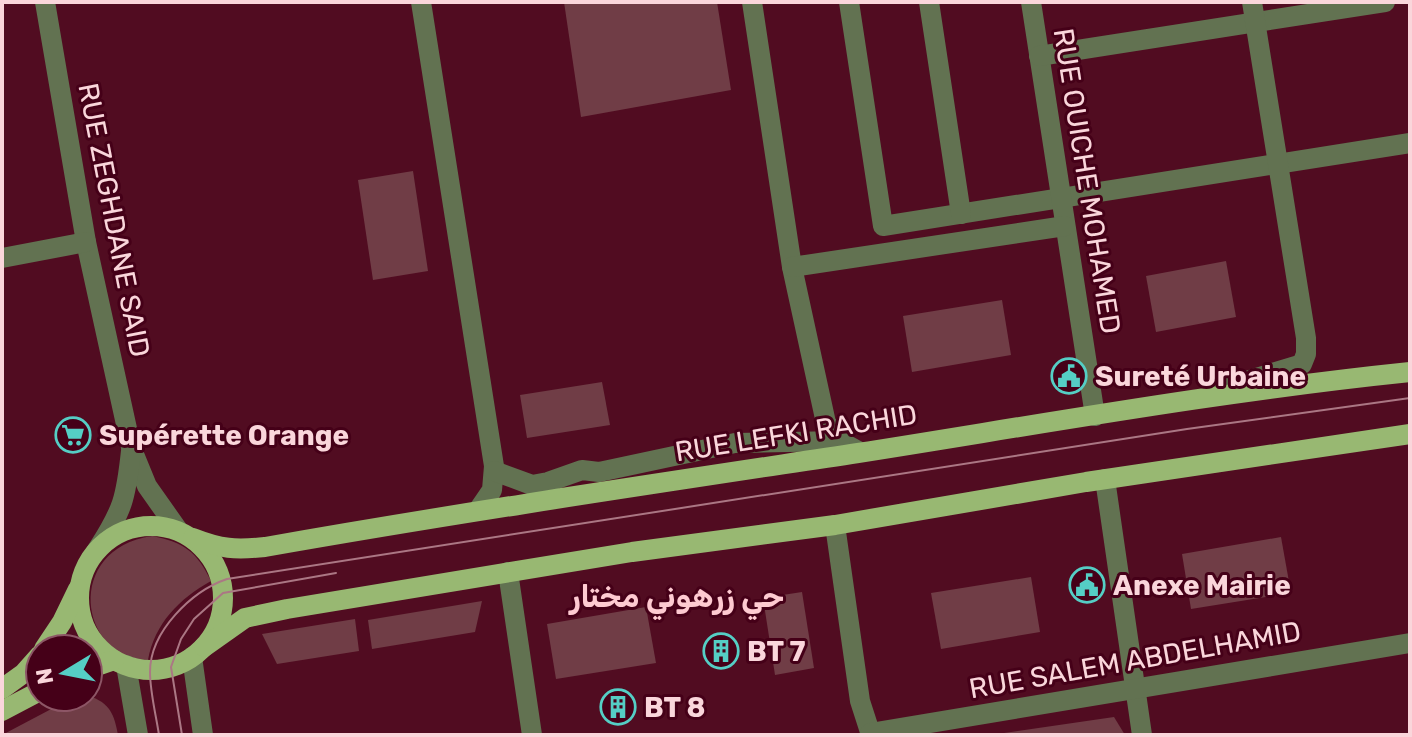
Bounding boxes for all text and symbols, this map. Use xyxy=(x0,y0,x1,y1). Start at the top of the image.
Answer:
street label: RUE OUICHE MOHAMED xyxy=(1047,26,1127,336)
street label: RUE ZEGHDANE SAID xyxy=(71,80,157,360)
public building icon: Sureté Urbaine xyxy=(1050,357,1088,395)
place label: Sureté Urbaine xyxy=(1095,360,1306,393)
street label: RUE LEFKI RACHID xyxy=(673,398,919,468)
supermarket icon: Supérette Orange xyxy=(54,416,92,454)
place label: Supérette Orange xyxy=(99,419,349,452)
public building icon: Anexe Mairie xyxy=(1068,566,1106,604)
place label: Anexe Mairie xyxy=(1113,569,1291,602)
district label: حي زرهوني مختار xyxy=(568,579,784,620)
street label: RUE SALEM ABDELHAMID xyxy=(967,615,1303,705)
building icon: BT 7 xyxy=(702,632,740,670)
north arrow xyxy=(24,633,104,713)
place label: BT 7 xyxy=(747,635,806,668)
text: N xyxy=(30,666,59,687)
building icon: BT 8 xyxy=(599,688,637,726)
place label: BT 8 xyxy=(644,691,705,724)

